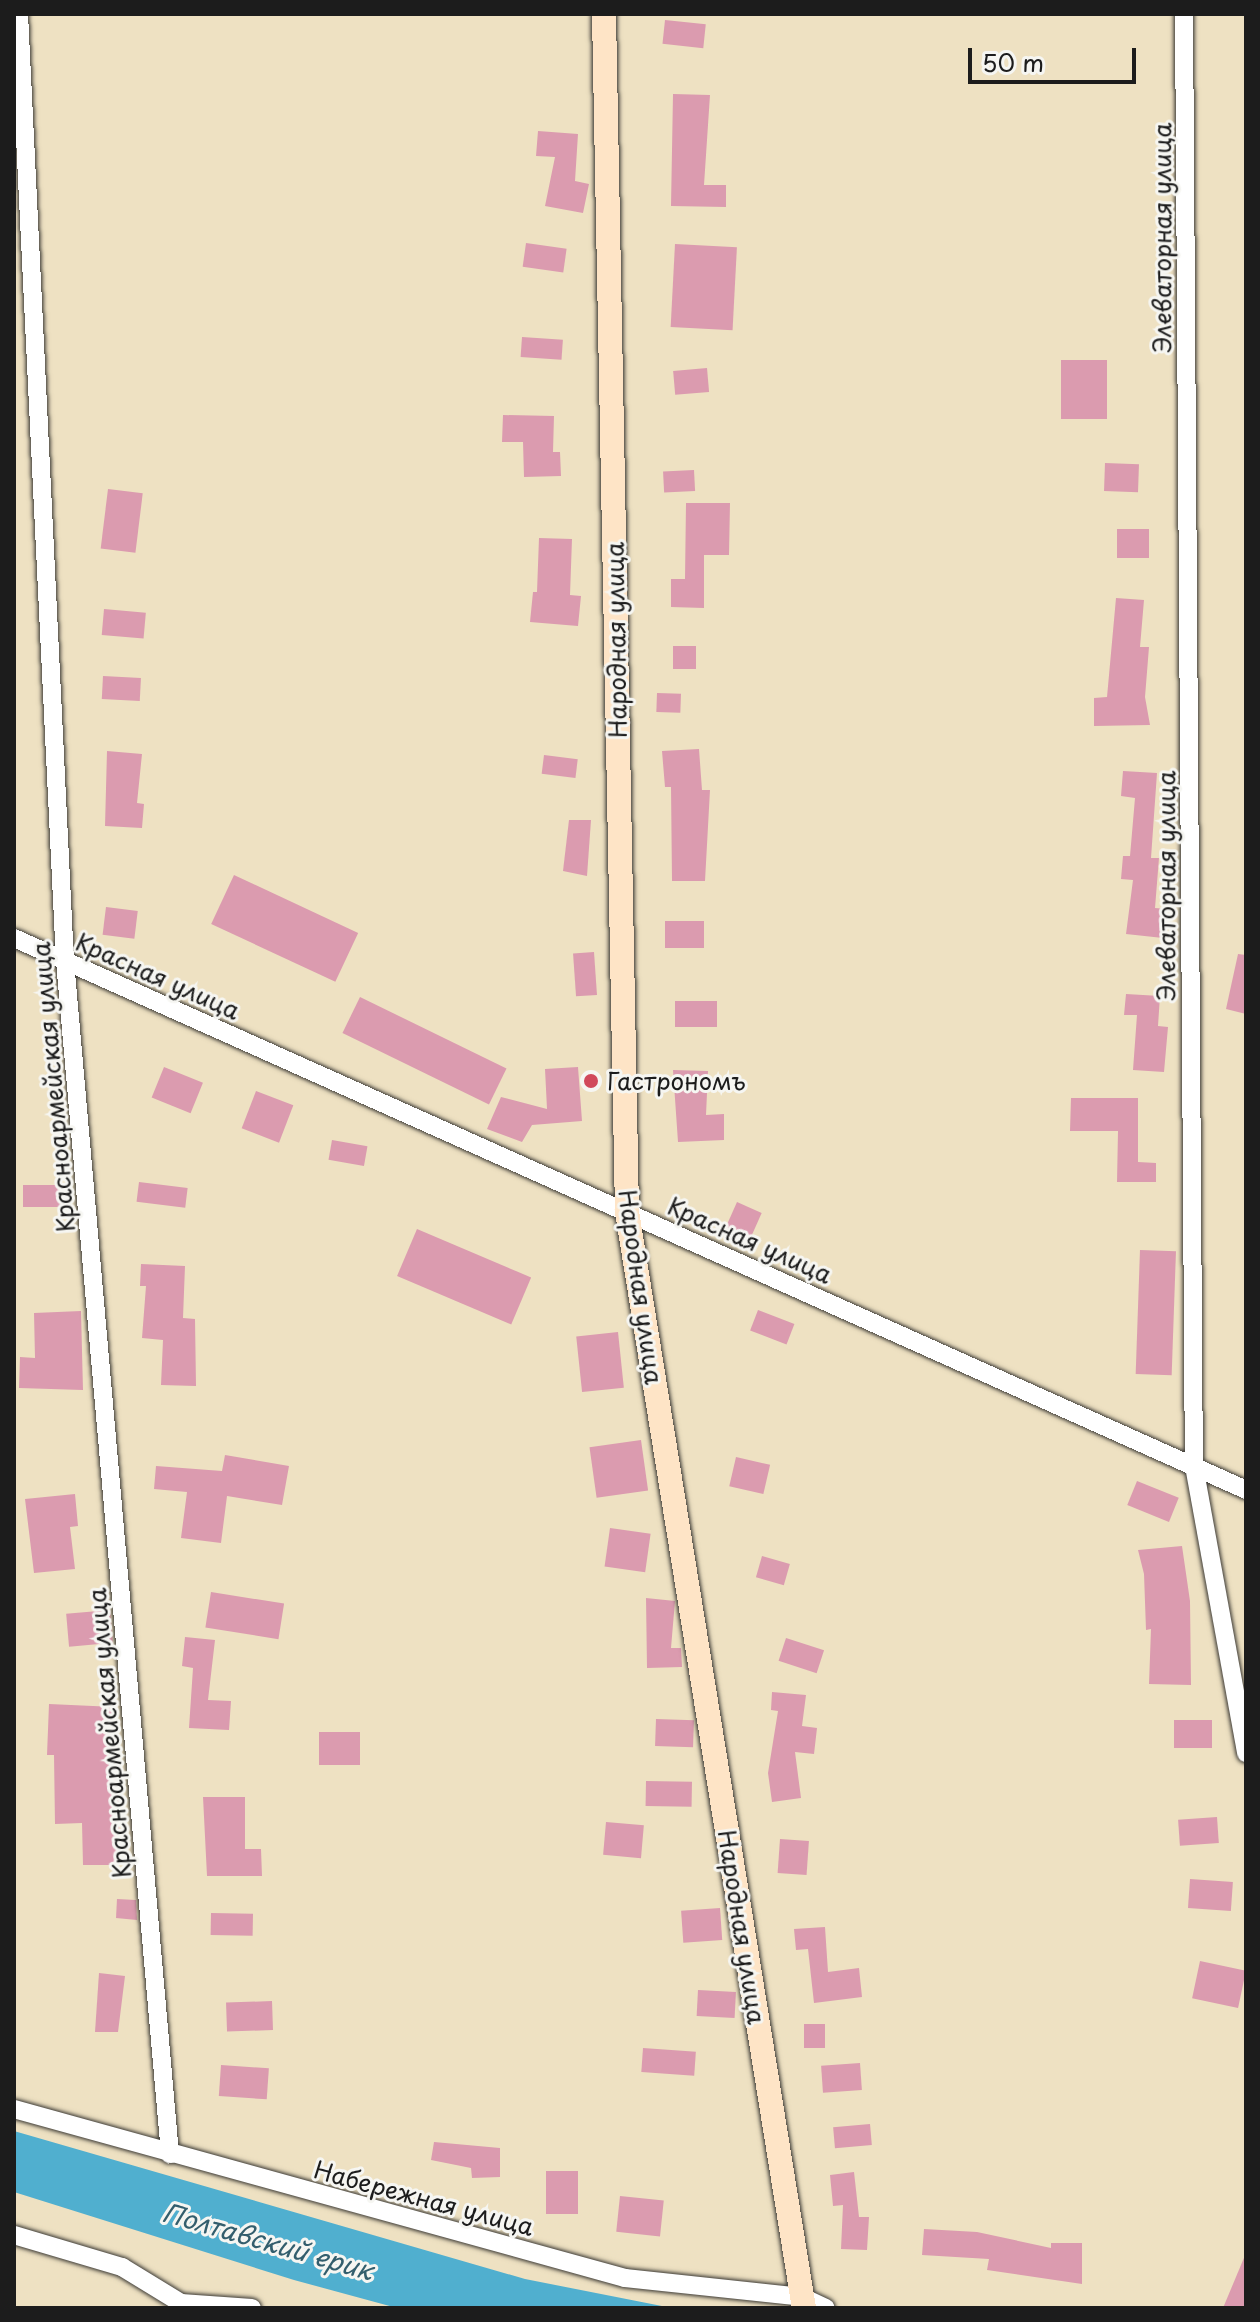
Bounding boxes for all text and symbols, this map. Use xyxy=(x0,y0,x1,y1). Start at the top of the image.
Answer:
scale bar xyxy=(972,32,1140,82)
text: 50 m xyxy=(982,44,1044,80)
street label: Элеваторная улица xyxy=(1148,122,1176,354)
street label: Народная улица xyxy=(600,541,632,739)
street label: Элеваторная улица xyxy=(1152,770,1180,1002)
street label: Красная улица xyxy=(71,927,245,1025)
street label: Красноармейская улица xyxy=(26,940,80,1234)
place label: Гастрономъ xyxy=(607,1067,746,1095)
marker: Гастрономъ xyxy=(582,1072,600,1090)
street label: Народная улица xyxy=(613,1187,669,1387)
street label: Красная улица xyxy=(663,1191,837,1289)
street label: Красноармейская улица xyxy=(82,1586,136,1880)
street label: Народная улица xyxy=(712,1827,772,2027)
street label: Набережная улица xyxy=(310,2155,538,2241)
water label: Полтавский ерик xyxy=(158,2196,378,2286)

